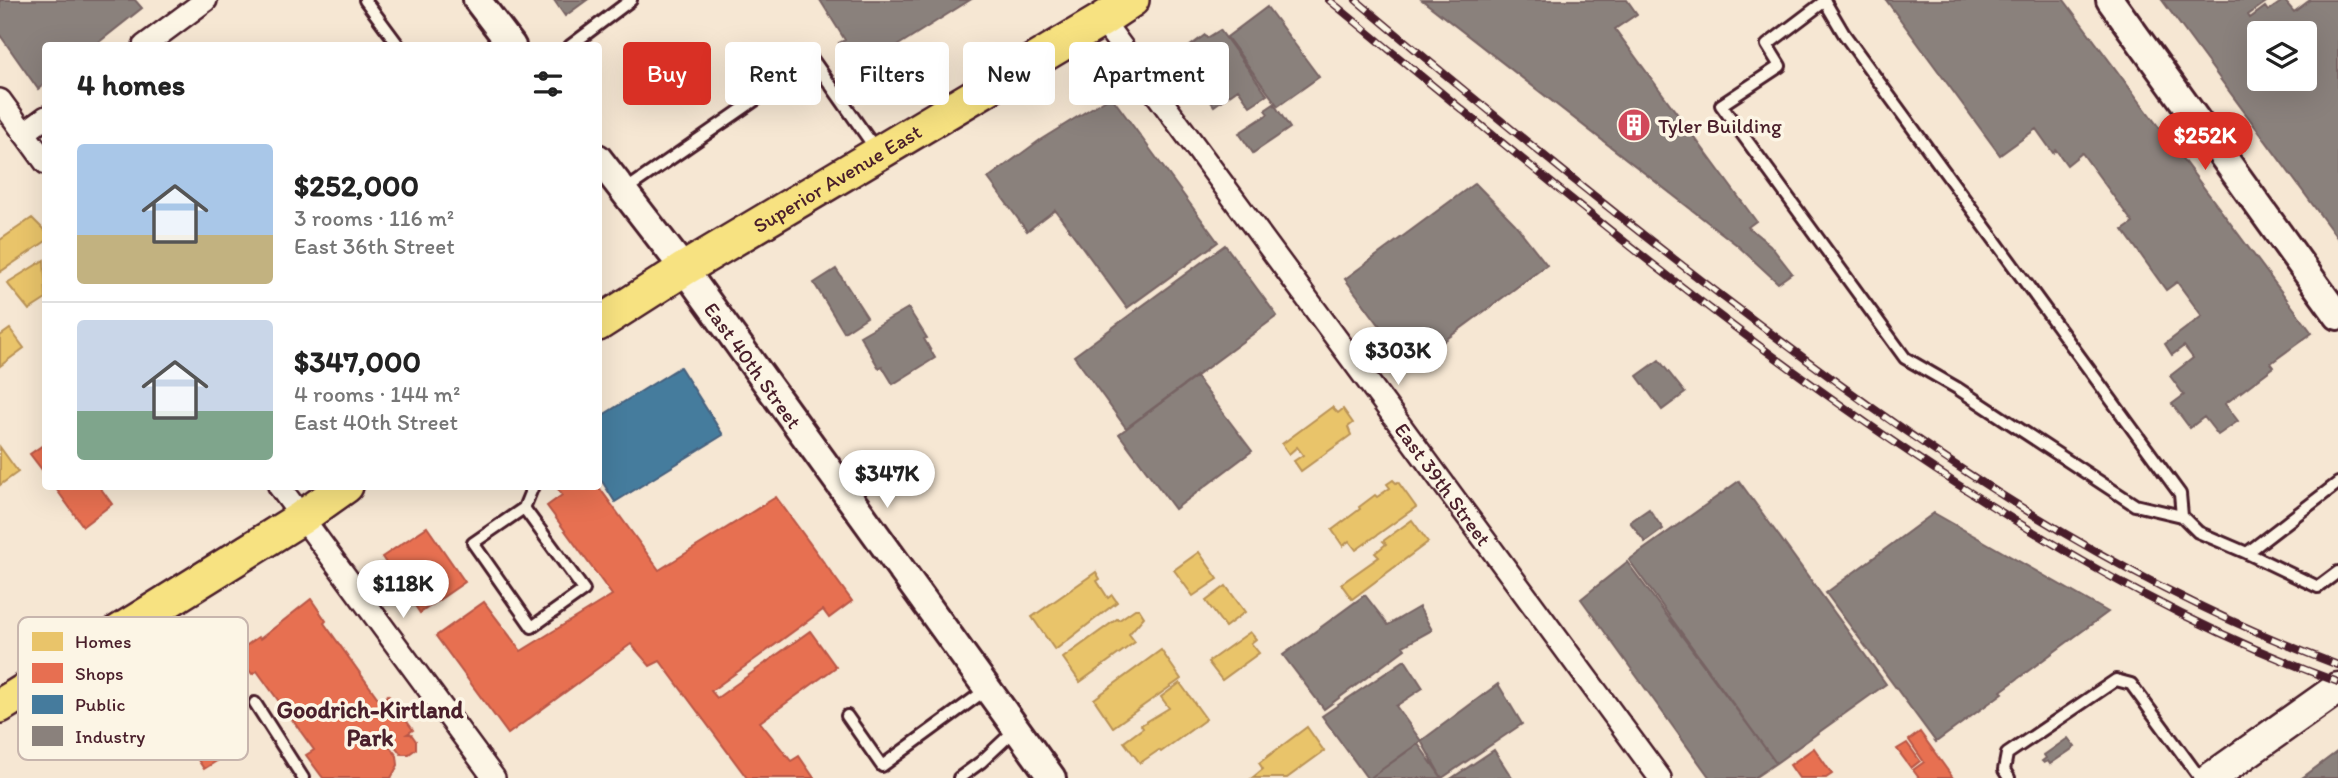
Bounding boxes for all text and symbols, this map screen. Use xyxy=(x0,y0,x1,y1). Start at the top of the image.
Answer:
map controls xyxy=(2247,21,2317,91)
button: layers xyxy=(2247,21,2317,91)
chip: Buy xyxy=(623,42,711,105)
chip: Rent xyxy=(725,42,821,105)
chip: Filters xyxy=(835,42,949,105)
chip: New xyxy=(963,42,1055,105)
chip: Apartment xyxy=(1069,42,1229,105)
icon: filters xyxy=(529,65,567,103)
text: 4 homes xyxy=(77,66,185,103)
building icon: Tyler Building xyxy=(1615,106,1653,144)
place label: Tyler Building xyxy=(1658,113,1782,138)
pin: $252K xyxy=(2156,113,2254,172)
street label: Superior Avenue East xyxy=(748,118,926,238)
text: $252K xyxy=(2174,121,2236,149)
text: $252,000 xyxy=(294,167,419,204)
icon: home xyxy=(133,172,217,256)
text: 3 rooms · 116 m² xyxy=(294,204,454,232)
text: East 36th Street xyxy=(294,232,455,260)
street label: East 40th Street xyxy=(699,297,808,433)
pin: $303K xyxy=(1349,328,1447,387)
text: $303K xyxy=(1365,336,1431,364)
text: $347,000 xyxy=(294,343,421,380)
icon: home xyxy=(133,348,217,432)
text: 4 rooms · 144 m² xyxy=(294,380,460,408)
text: East 40th Street xyxy=(294,408,458,436)
street label: East 39th Street xyxy=(1390,417,1497,550)
pin: $347K xyxy=(838,450,936,510)
text: $347K xyxy=(855,459,919,487)
pin: $118K xyxy=(354,560,452,620)
text: $118K xyxy=(373,569,433,597)
legend xyxy=(18,617,248,760)
text: Homes xyxy=(75,630,131,653)
text: Shops xyxy=(75,662,124,685)
text: Public xyxy=(75,693,125,716)
district label: Goodrich-Kirtland Park xyxy=(276,695,465,752)
text: Industry xyxy=(75,725,145,748)

